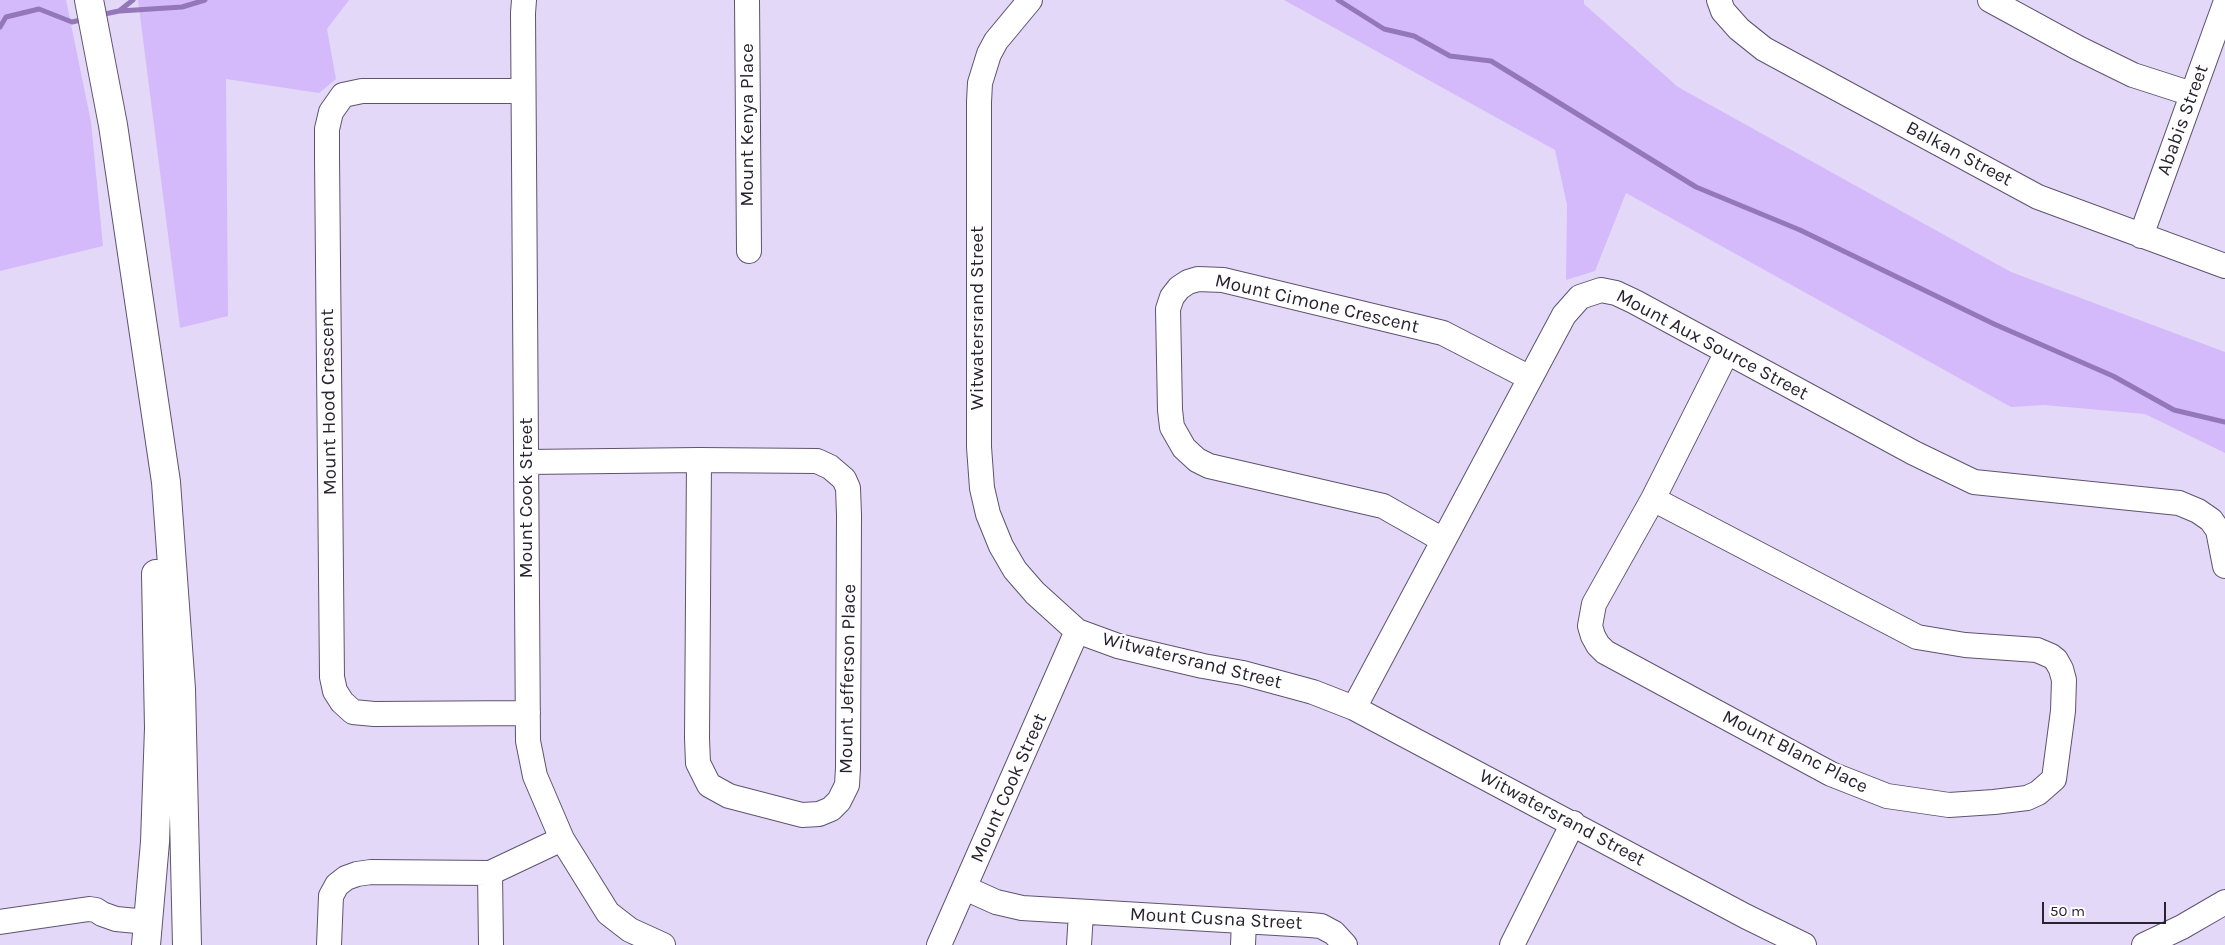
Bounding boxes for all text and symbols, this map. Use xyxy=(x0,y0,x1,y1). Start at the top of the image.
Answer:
street label: Mount Kenya Place xyxy=(737,43,759,207)
street label: Ababis Street xyxy=(2152,62,2214,178)
street label: Balkan Street xyxy=(1902,116,2016,192)
street label: Witwatersrand Street xyxy=(967,226,989,410)
street label: Mount Cimone Crescent xyxy=(1213,269,1421,339)
street label: Mount Aux Source Street xyxy=(1612,285,1812,405)
street label: Mount Hood Crescent xyxy=(316,308,342,496)
street label: Mount Cook Street xyxy=(516,418,538,578)
street label: Mount Jefferson Place xyxy=(835,584,861,774)
street label: Witwatersrand Street xyxy=(1100,628,1284,694)
street label: Mount Blanc Place xyxy=(1718,705,1872,799)
street label: Mount Cook Street xyxy=(966,710,1052,866)
street label: Witwatersrand Street xyxy=(1475,765,1649,871)
scale bar xyxy=(2045,892,2169,924)
text: 50 m xyxy=(2050,902,2085,920)
street label: Mount Cusna Street xyxy=(1129,903,1303,935)

